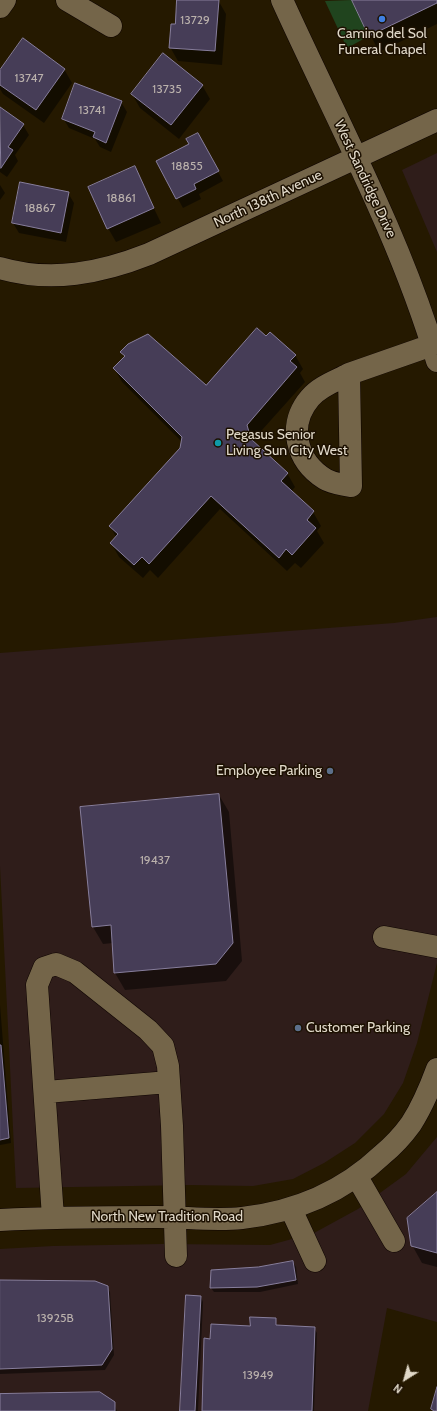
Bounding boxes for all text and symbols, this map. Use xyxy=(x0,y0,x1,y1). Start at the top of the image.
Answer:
house number: 13729 xyxy=(180,13,210,27)
marker: Camino del Sol Funeral Chapel xyxy=(377,14,387,24)
place label: Camino del Sol Funeral Chapel xyxy=(337,26,427,58)
house number: 13747 xyxy=(15,71,43,85)
house number: 13735 xyxy=(152,82,182,96)
house number: 13741 xyxy=(79,103,105,117)
street label: West Sandridge Drive xyxy=(330,118,400,240)
house number: 18855 xyxy=(171,159,203,173)
street label: North 138th Avenue xyxy=(211,167,325,231)
house number: 18861 xyxy=(106,191,136,205)
house number: 18867 xyxy=(24,201,56,215)
place label: Pegasus Senior Living Sun City West xyxy=(226,427,348,460)
marker: Pegasus Senior Living Sun City West xyxy=(213,438,223,448)
place label: Employee Parking xyxy=(216,763,322,779)
marker: Employee Parking xyxy=(325,766,335,776)
house number: 19437 xyxy=(140,853,170,867)
place label: Customer Parking xyxy=(306,1020,410,1036)
marker: Customer Parking xyxy=(293,1023,303,1033)
street label: North New Tradition Road xyxy=(91,1209,243,1225)
house number: 13925B xyxy=(36,1311,74,1325)
north arrow xyxy=(385,1359,425,1399)
house number: 13949 xyxy=(243,1368,273,1382)
text: N xyxy=(390,1381,405,1397)

